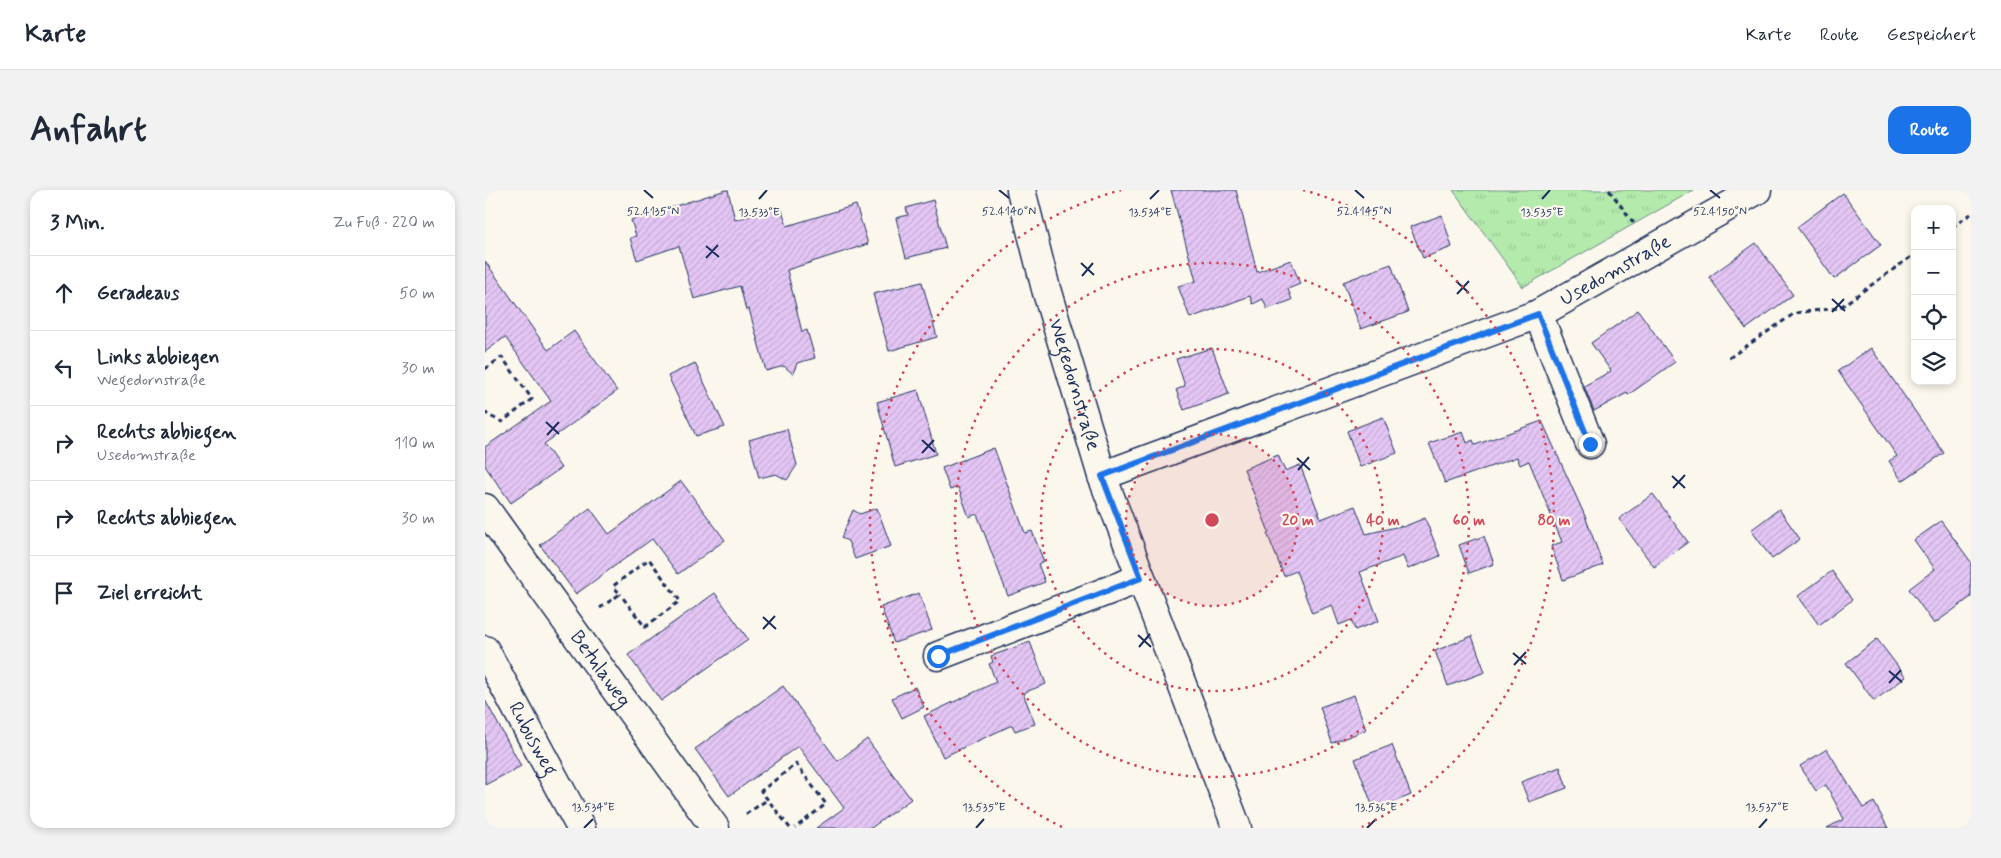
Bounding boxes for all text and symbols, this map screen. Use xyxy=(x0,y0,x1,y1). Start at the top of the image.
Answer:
text: Karte xyxy=(25,19,86,50)
text: Karte xyxy=(1746,23,1792,47)
text: Route xyxy=(1820,23,1859,47)
text: Gespeichert xyxy=(1887,23,1976,47)
button: Route xyxy=(1888,106,1971,154)
text: Anfahrt xyxy=(30,107,147,153)
text: 52.4135°N xyxy=(627,204,679,220)
text: 52.4140°N xyxy=(982,204,1036,220)
text: 52.4145°N xyxy=(1337,204,1391,220)
text: 52.4150°N xyxy=(1693,204,1747,220)
text: 13.533°E xyxy=(738,205,780,221)
text: 13.534°E xyxy=(1128,205,1172,221)
text: 13.535°E xyxy=(1520,205,1564,221)
map controls xyxy=(1911,205,1956,385)
button: + xyxy=(1911,205,1956,250)
text: 3 Min. xyxy=(50,209,105,237)
text: Zu Fuß · 220 m xyxy=(333,212,435,233)
street label: Usedomstraße xyxy=(1555,228,1676,312)
button: − xyxy=(1911,250,1956,295)
icon: ahead xyxy=(50,279,78,307)
text: Geradeaus xyxy=(97,281,179,306)
text: 50 m xyxy=(399,283,435,304)
button: locate xyxy=(1911,295,1956,340)
street label: Wegedornstraße xyxy=(1042,316,1107,454)
button: layers xyxy=(1911,340,1956,385)
text: Links abbiegen xyxy=(97,345,219,370)
icon: left xyxy=(50,354,78,382)
text: 30 m xyxy=(402,358,435,379)
text: Wegedornstraße xyxy=(97,370,206,391)
text: Rechts abbiegen xyxy=(97,420,236,445)
icon: right xyxy=(50,429,78,457)
text: 110 m xyxy=(394,433,435,454)
route end xyxy=(1579,433,1602,456)
text: Usedomstraße xyxy=(97,445,196,466)
icon: right xyxy=(50,504,78,532)
text: Rechts abbiegen xyxy=(97,506,236,531)
text: 30 m xyxy=(402,508,435,529)
centre of rings xyxy=(1203,511,1221,529)
text: 20 m xyxy=(1282,511,1314,531)
text: 40 m xyxy=(1366,511,1400,531)
text: 60 m xyxy=(1453,511,1485,531)
text: 80 m xyxy=(1537,511,1571,531)
icon: arrive xyxy=(50,579,78,607)
text: Ziel erreicht xyxy=(97,581,202,606)
street label: Betulaweg xyxy=(564,625,637,713)
route start xyxy=(927,645,950,668)
street label: Rubusweg xyxy=(502,697,564,782)
text: 13.534°E xyxy=(571,800,615,816)
text: 13.535°E xyxy=(962,800,1006,816)
text: 13.536°E xyxy=(1355,800,1397,816)
text: 13.537°E xyxy=(1745,800,1789,816)

